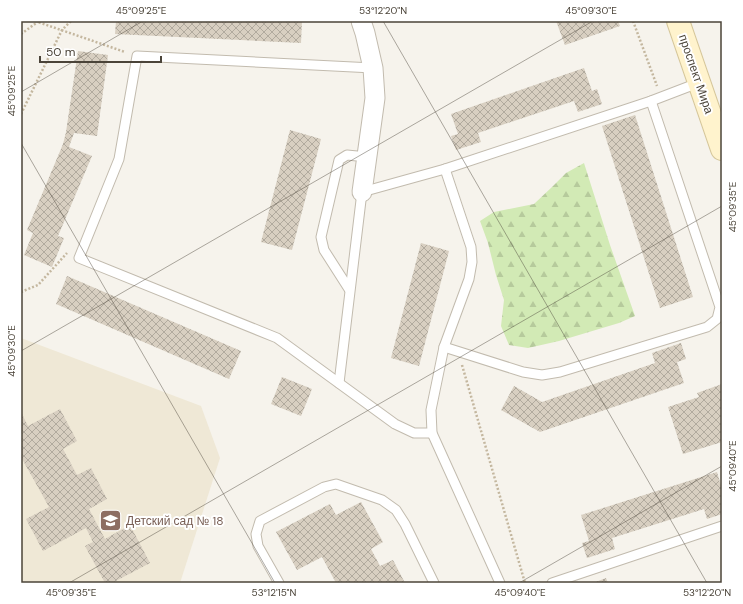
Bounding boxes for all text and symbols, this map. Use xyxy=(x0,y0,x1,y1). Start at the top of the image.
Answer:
text: 45°09'25"E xyxy=(116,4,167,17)
text: 53°12'20"N xyxy=(359,4,407,17)
text: 45°09'30"E xyxy=(565,4,617,17)
street label: проспект Мира xyxy=(675,32,717,116)
scale bar xyxy=(40,38,161,64)
text: 50 m xyxy=(46,44,75,60)
text: 45°09'25"E xyxy=(5,65,18,116)
text: 45°09'35"E xyxy=(726,181,739,232)
text: 45°09'30"E xyxy=(5,325,18,377)
text: 45°09'40"E xyxy=(726,440,739,492)
school or university icon: Детский сад № 18 xyxy=(98,508,124,534)
place label: Детский сад № 18 xyxy=(126,513,224,529)
text: 45°09'35"E xyxy=(46,586,97,599)
text: 53°12'15"N xyxy=(252,586,296,599)
text: 45°09'40"E xyxy=(494,586,546,599)
text: 53°12'20"N xyxy=(683,586,731,599)

